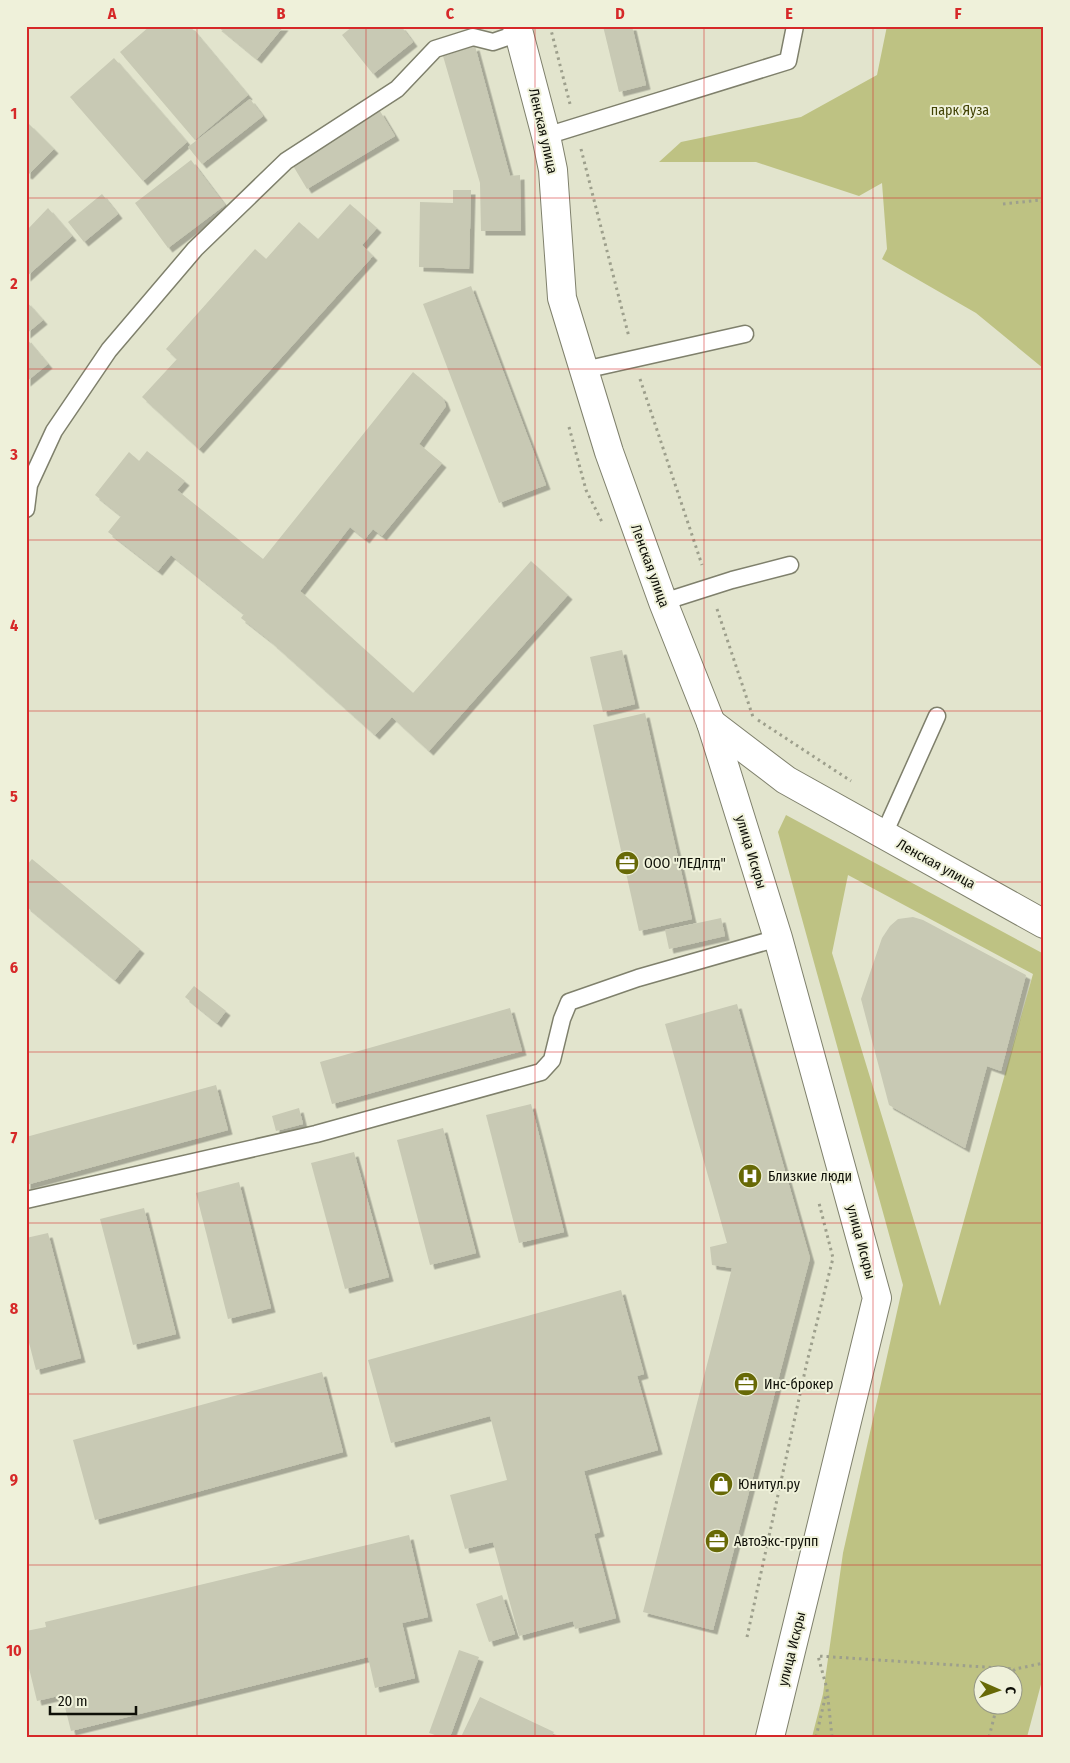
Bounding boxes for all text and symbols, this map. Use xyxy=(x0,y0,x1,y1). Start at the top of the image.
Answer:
text: A xyxy=(107,4,117,23)
text: B xyxy=(277,4,286,23)
text: C xyxy=(446,4,455,23)
text: D xyxy=(615,4,625,23)
text: E xyxy=(785,4,793,23)
text: F xyxy=(954,4,962,23)
street label: Ленская улица xyxy=(525,87,561,175)
park label: парк Яуза xyxy=(931,102,989,119)
text: 1 xyxy=(11,104,17,123)
text: 2 xyxy=(9,274,18,293)
text: 3 xyxy=(9,445,18,464)
street label: Ленская улица xyxy=(627,522,673,610)
text: 4 xyxy=(10,616,18,635)
text: 5 xyxy=(10,787,18,806)
street label: улица Искры xyxy=(732,813,770,891)
street label: Ленская улица xyxy=(894,835,978,893)
office icon: ООО "ЛЕДлтд" xyxy=(614,850,640,876)
place label: ООО "ЛЕДлтд" xyxy=(644,855,726,872)
text: 6 xyxy=(10,958,18,977)
text: 7 xyxy=(11,1128,18,1147)
hospital icon: Близкие люди xyxy=(737,1163,763,1189)
place label: Близкие люди xyxy=(768,1168,852,1185)
street label: улица Искры xyxy=(843,1203,879,1281)
text: 8 xyxy=(10,1299,19,1318)
office icon: Инс-брокер xyxy=(733,1371,759,1397)
place label: Инс-брокер xyxy=(764,1376,833,1393)
text: 9 xyxy=(10,1470,18,1489)
shop icon: Юнитул.ру xyxy=(708,1471,734,1497)
place label: Юнитул.ру xyxy=(738,1476,801,1493)
office icon: АвтоЭкс-групп xyxy=(704,1528,730,1554)
place label: АвтоЭкс-групп xyxy=(734,1533,818,1550)
street label: улица Искры xyxy=(775,1610,809,1688)
text: 10 xyxy=(6,1641,22,1660)
north arrow xyxy=(972,1666,1022,1716)
scale bar xyxy=(50,1683,136,1715)
text: С xyxy=(1002,1686,1019,1695)
text: 20 m xyxy=(58,1692,88,1710)

